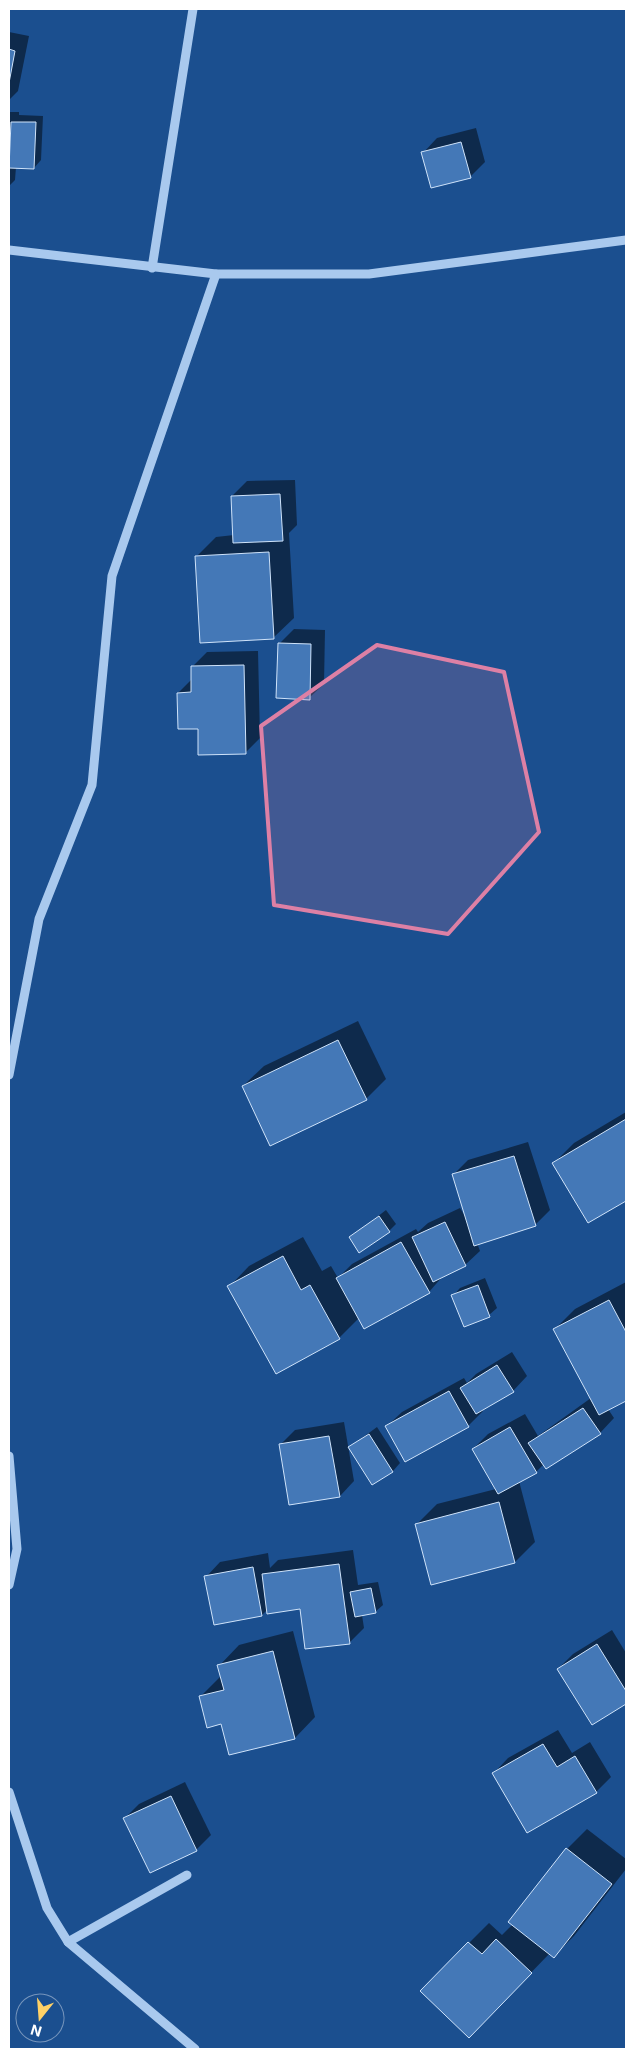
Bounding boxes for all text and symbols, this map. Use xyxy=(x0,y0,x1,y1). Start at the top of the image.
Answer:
north arrow xyxy=(15,1993,65,2043)
text: N xyxy=(28,2021,44,2041)

